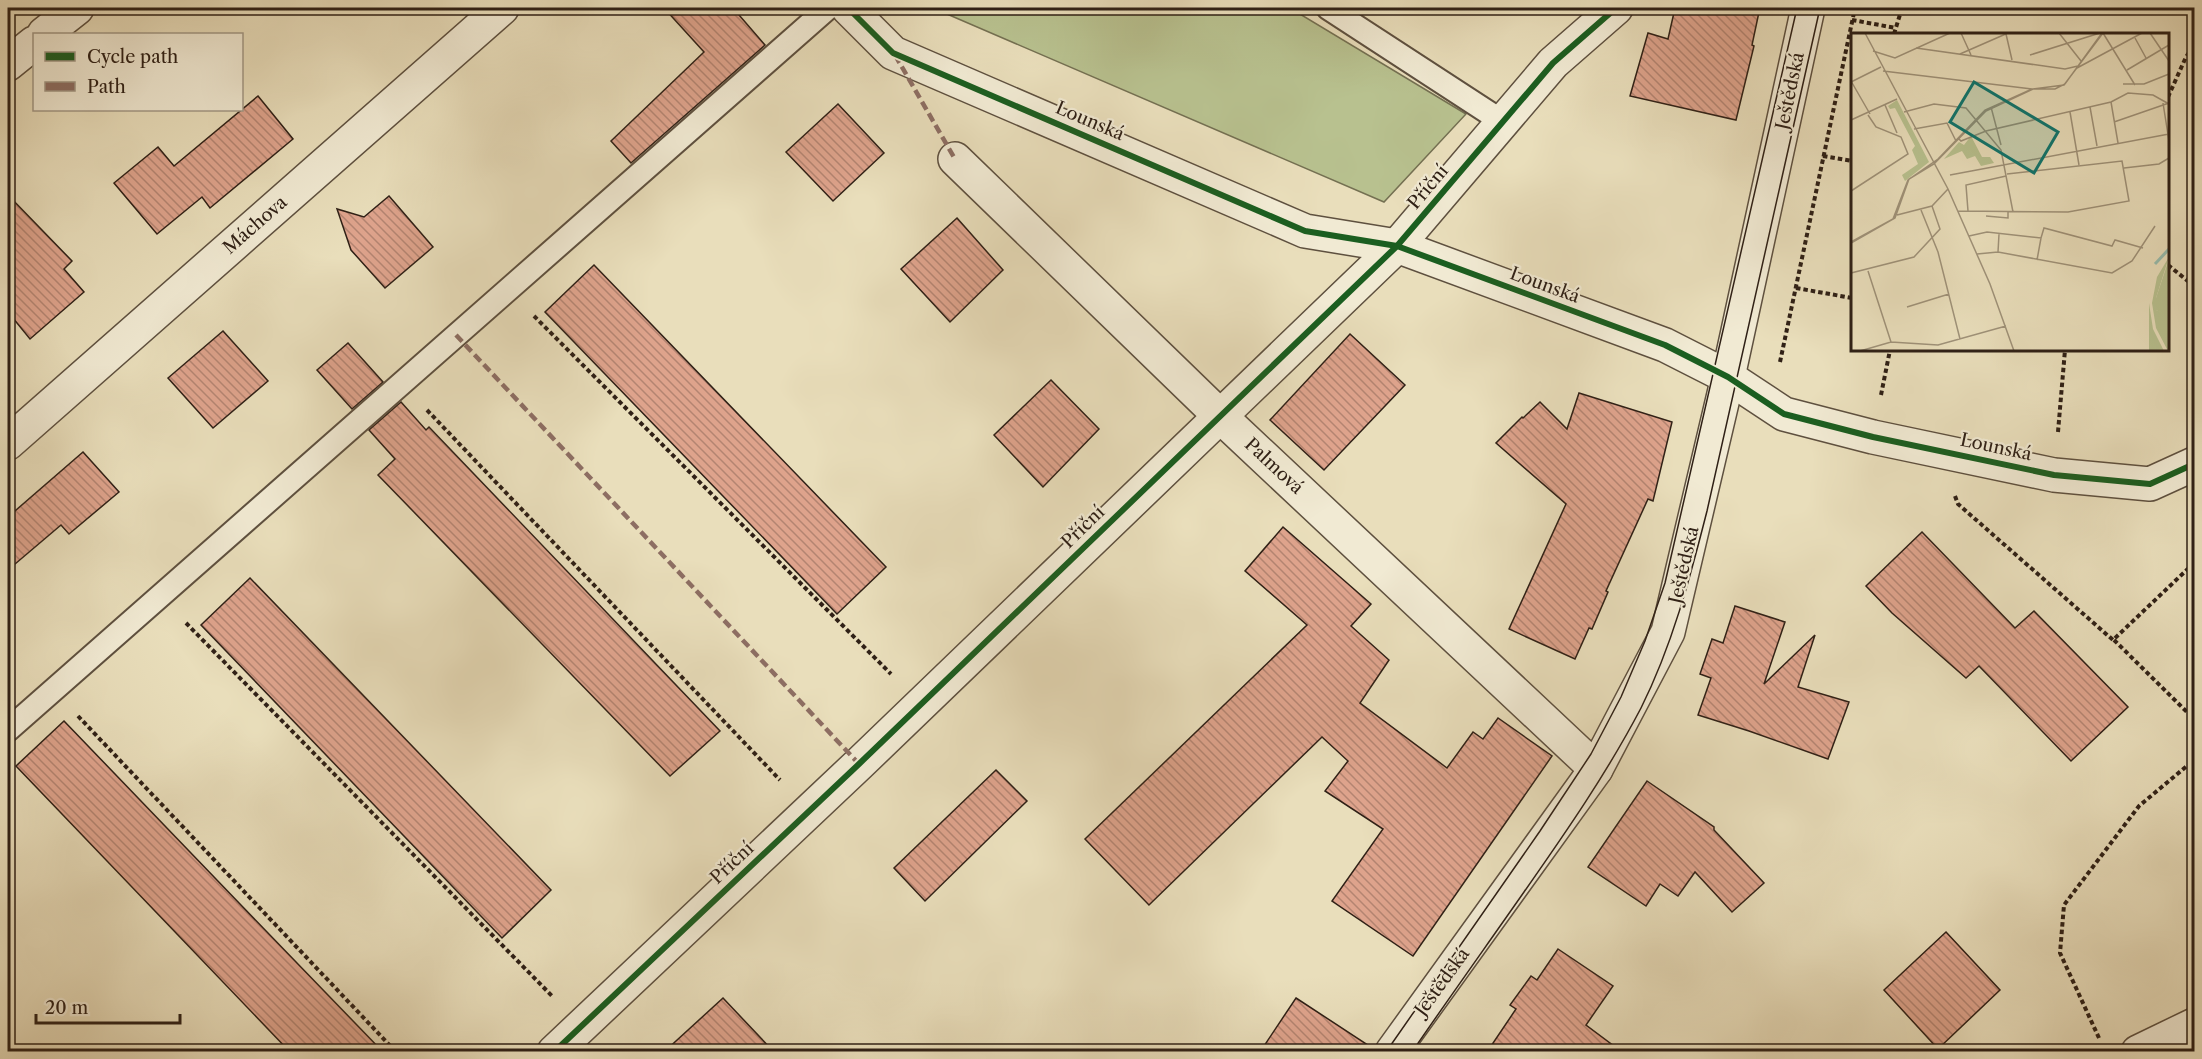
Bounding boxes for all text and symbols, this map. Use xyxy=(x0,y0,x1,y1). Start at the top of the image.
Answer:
legend xyxy=(33,33,243,111)
inset map xyxy=(1851,33,2169,351)
text: Cycle path xyxy=(87,46,178,68)
street label: Ještědská xyxy=(1770,50,1809,135)
text: Path xyxy=(87,76,126,98)
street label: Lounská xyxy=(1052,97,1128,145)
street label: Příční xyxy=(1403,160,1453,214)
street label: Máchova xyxy=(219,191,292,259)
street label: Lounská xyxy=(1507,262,1583,308)
street label: Lounská xyxy=(1958,429,2034,465)
street label: Palmová xyxy=(1240,433,1308,499)
street label: Příční xyxy=(1057,501,1109,553)
street label: Ještědská xyxy=(1664,524,1704,609)
street label: Příční xyxy=(706,837,759,889)
street label: Ještědská xyxy=(1408,943,1474,1023)
scale bar xyxy=(36,987,180,1025)
text: 20 m xyxy=(45,997,89,1019)

